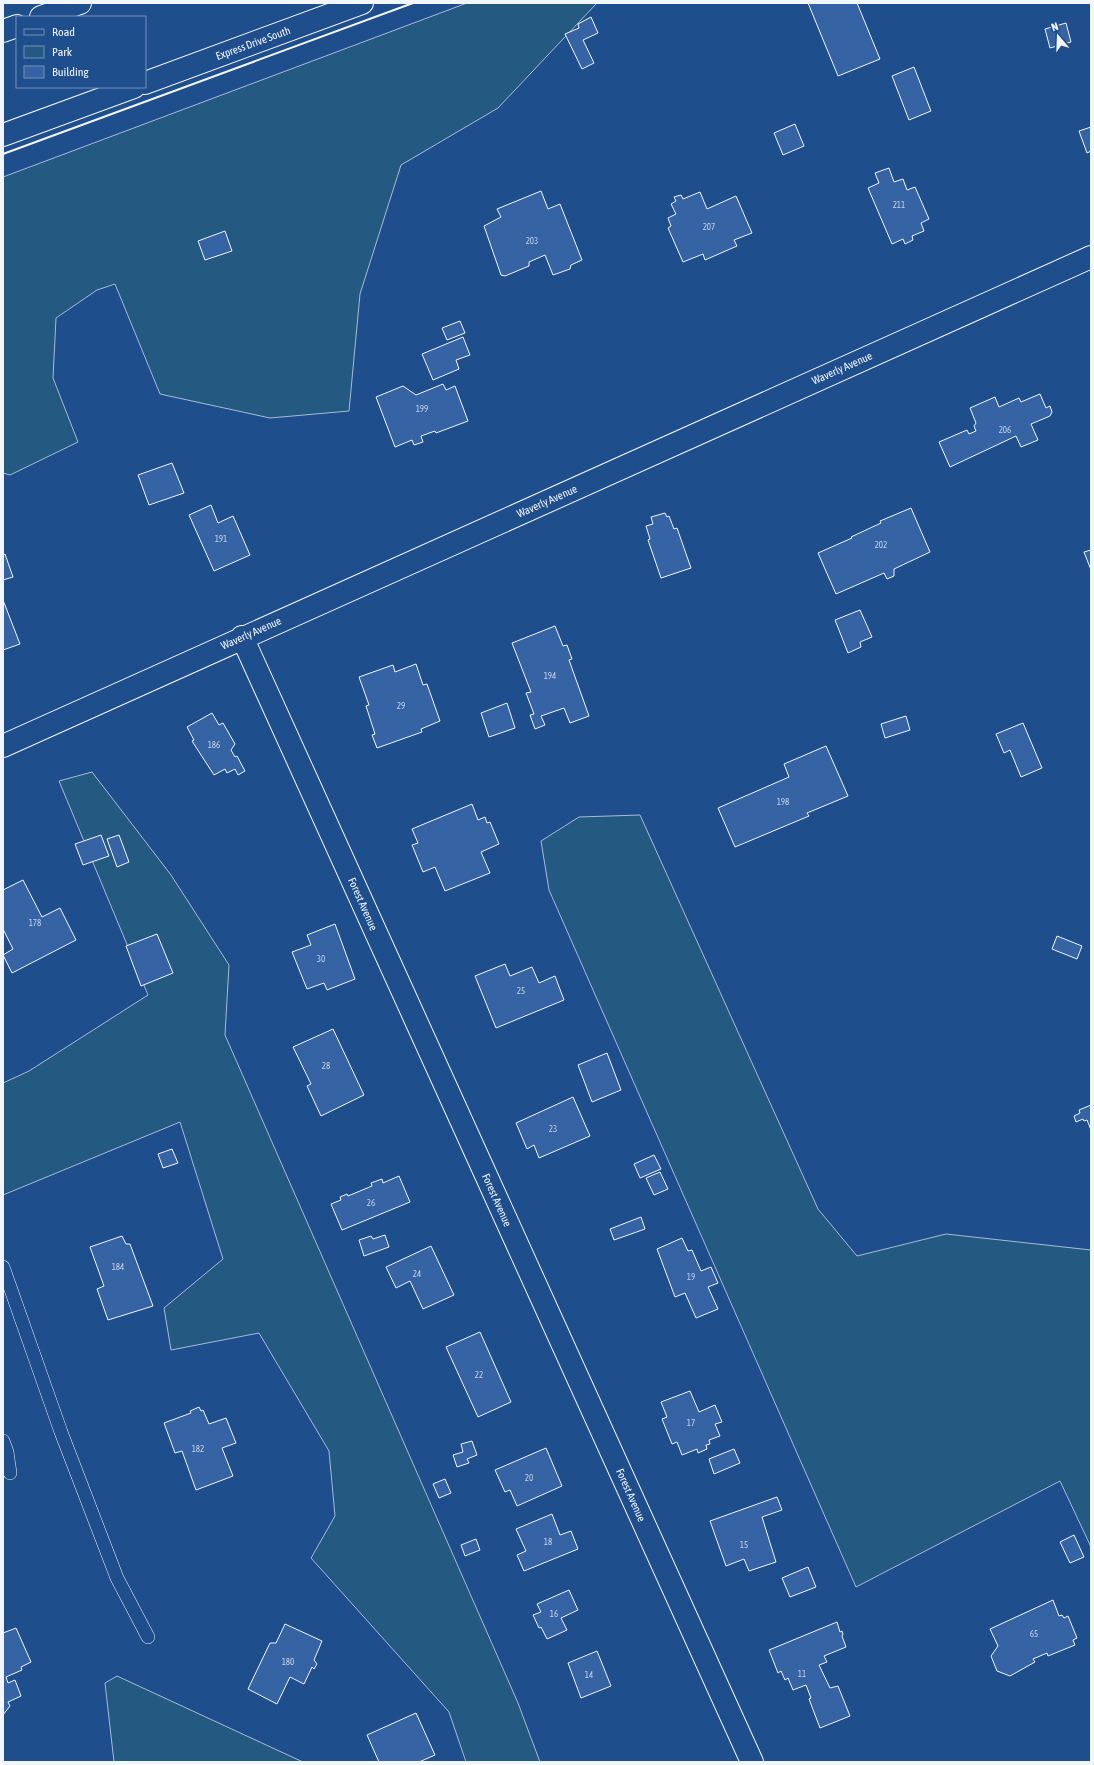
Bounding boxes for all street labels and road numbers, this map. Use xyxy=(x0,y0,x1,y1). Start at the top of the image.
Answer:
street label: Express Drive South xyxy=(214,24,292,62)
street label: Waverly Avenue xyxy=(810,349,874,387)
street label: Waverly Avenue xyxy=(515,482,579,520)
street label: Waverly Avenue xyxy=(219,614,283,652)
street label: Forest Avenue xyxy=(346,876,380,932)
street label: Forest Avenue xyxy=(480,1172,514,1228)
street label: Forest Avenue xyxy=(614,1467,648,1523)

